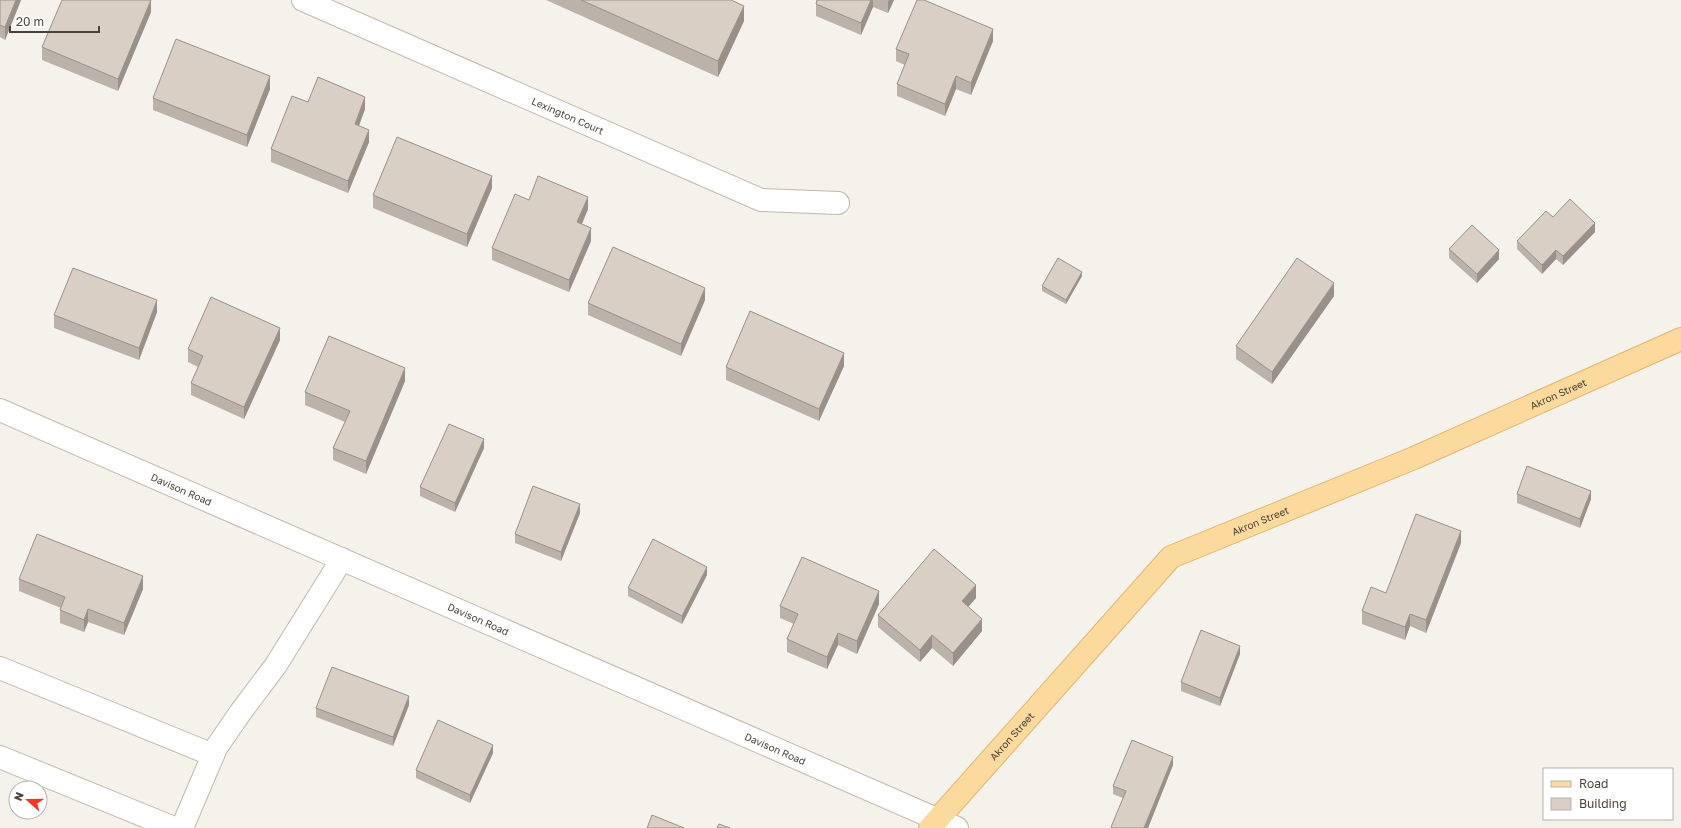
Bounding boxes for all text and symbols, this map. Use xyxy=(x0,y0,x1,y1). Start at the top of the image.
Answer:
scale bar xyxy=(10,8,99,34)
text: 20 m xyxy=(16,14,44,29)
street label: Lexington Court xyxy=(530,95,606,137)
street label: Akron Street xyxy=(1528,376,1588,411)
street label: Davison Road xyxy=(149,471,214,508)
street label: Akron Street xyxy=(1230,504,1290,538)
street label: Davison Road xyxy=(446,600,511,637)
street label: Akron Street xyxy=(987,710,1036,763)
street label: Davison Road xyxy=(743,730,808,767)
legend xyxy=(1543,768,1673,820)
text: Road xyxy=(1579,776,1608,791)
north arrow xyxy=(8,780,48,820)
text: N xyxy=(11,790,26,802)
text: Building xyxy=(1579,796,1627,811)

